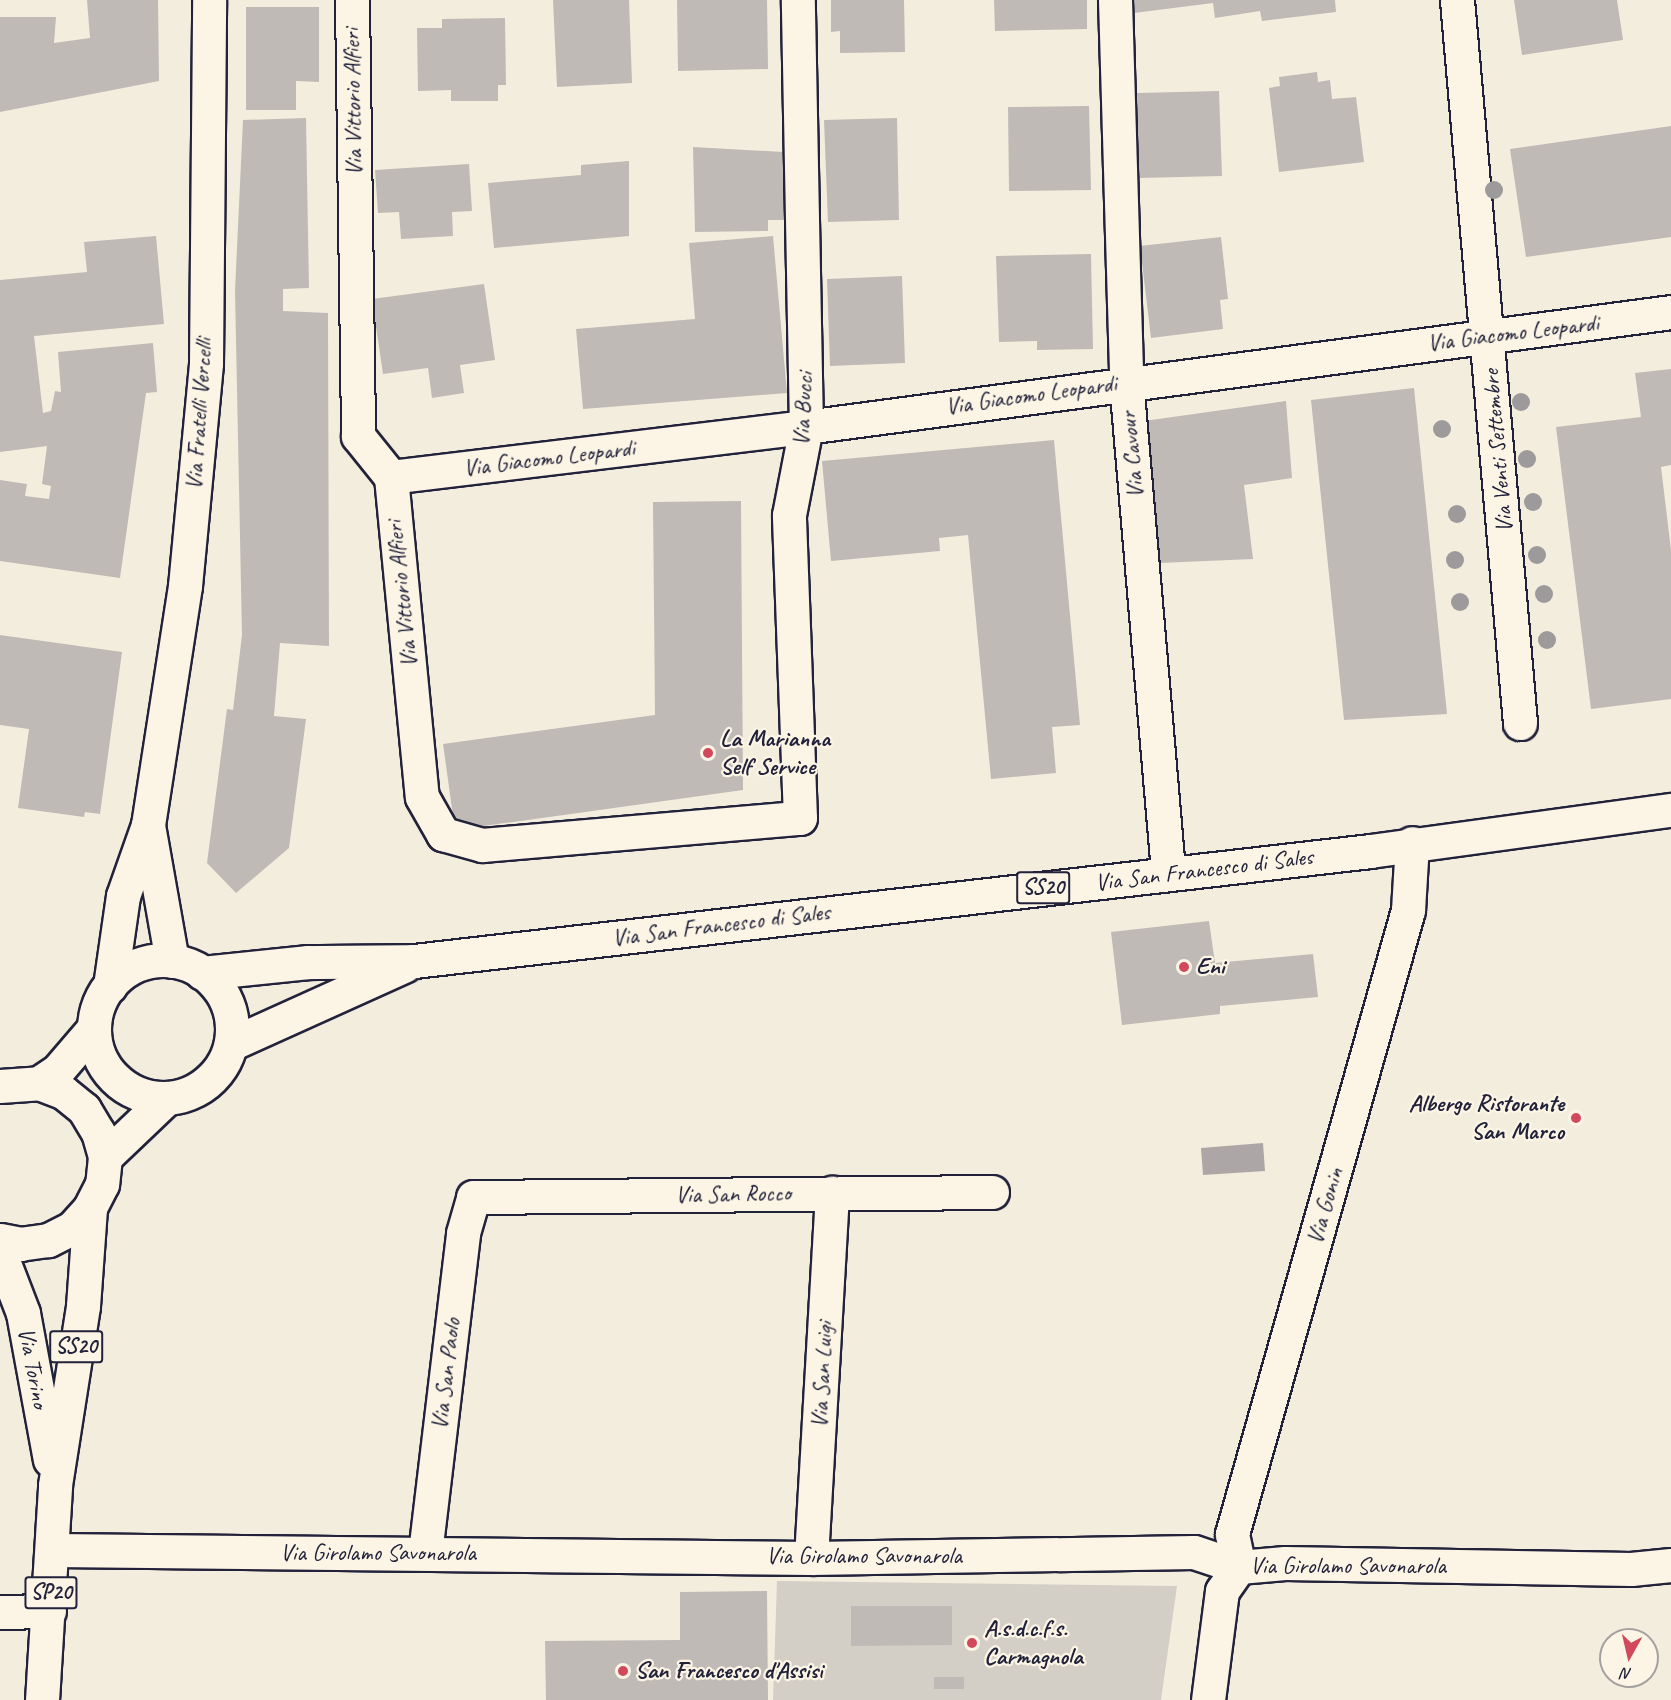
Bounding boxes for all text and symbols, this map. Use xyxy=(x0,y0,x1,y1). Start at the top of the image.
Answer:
street label: Via Vittorio Alfieri xyxy=(337,28,369,176)
street label: Via Giacomo Leopardi xyxy=(1426,308,1600,358)
street label: Via Fratelli Vercelli xyxy=(179,337,219,491)
street label: Via Giacomo Leopardi xyxy=(944,369,1118,421)
street label: Via Venti Settembre xyxy=(1477,369,1519,533)
street label: Via Bucci xyxy=(787,371,819,447)
street label: Via Cavour xyxy=(1114,410,1150,500)
street label: Via Giacomo Leopardi xyxy=(462,433,636,483)
street label: Via Vittorio Alfieri xyxy=(380,519,424,669)
place label: La Marianna Self Service xyxy=(720,725,831,781)
marker: La Marianna Self Service xyxy=(701,746,715,760)
street label: Via San Francesco di Sales xyxy=(1093,842,1315,898)
road number: SS20 xyxy=(1016,869,1070,907)
street label: Via San Francesco di Sales xyxy=(610,897,832,953)
place label: Eni xyxy=(1196,953,1225,981)
marker: Eni xyxy=(1177,960,1191,974)
place label: Albergo Ristorante San Marco xyxy=(1408,1090,1564,1146)
marker: Albergo Ristorante San Marco xyxy=(1569,1111,1583,1125)
street label: Via Gonin xyxy=(1300,1165,1350,1247)
street label: Via San Rocco xyxy=(674,1179,792,1209)
street label: Via San Paolo xyxy=(425,1317,467,1431)
street label: Via San Luigi xyxy=(805,1321,839,1429)
street label: Via Torino xyxy=(11,1325,55,1411)
road number: SS20 xyxy=(49,1328,103,1366)
street label: Via Girolamo Savonarola xyxy=(280,1539,476,1567)
street label: Via Girolamo Savonarola xyxy=(766,1542,962,1570)
street label: Via Girolamo Savonarola xyxy=(1250,1552,1446,1580)
road number: SP20 xyxy=(24,1574,78,1612)
place label: A.s.d.c.f.s. Carmagnola xyxy=(984,1615,1083,1671)
north arrow xyxy=(1599,1628,1659,1688)
marker: A.s.d.c.f.s. Carmagnola xyxy=(965,1636,979,1650)
place label: San Francesco d'Assisi xyxy=(635,1657,823,1685)
text: N xyxy=(1620,1663,1633,1684)
marker: San Francesco d'Assisi xyxy=(616,1664,630,1678)

